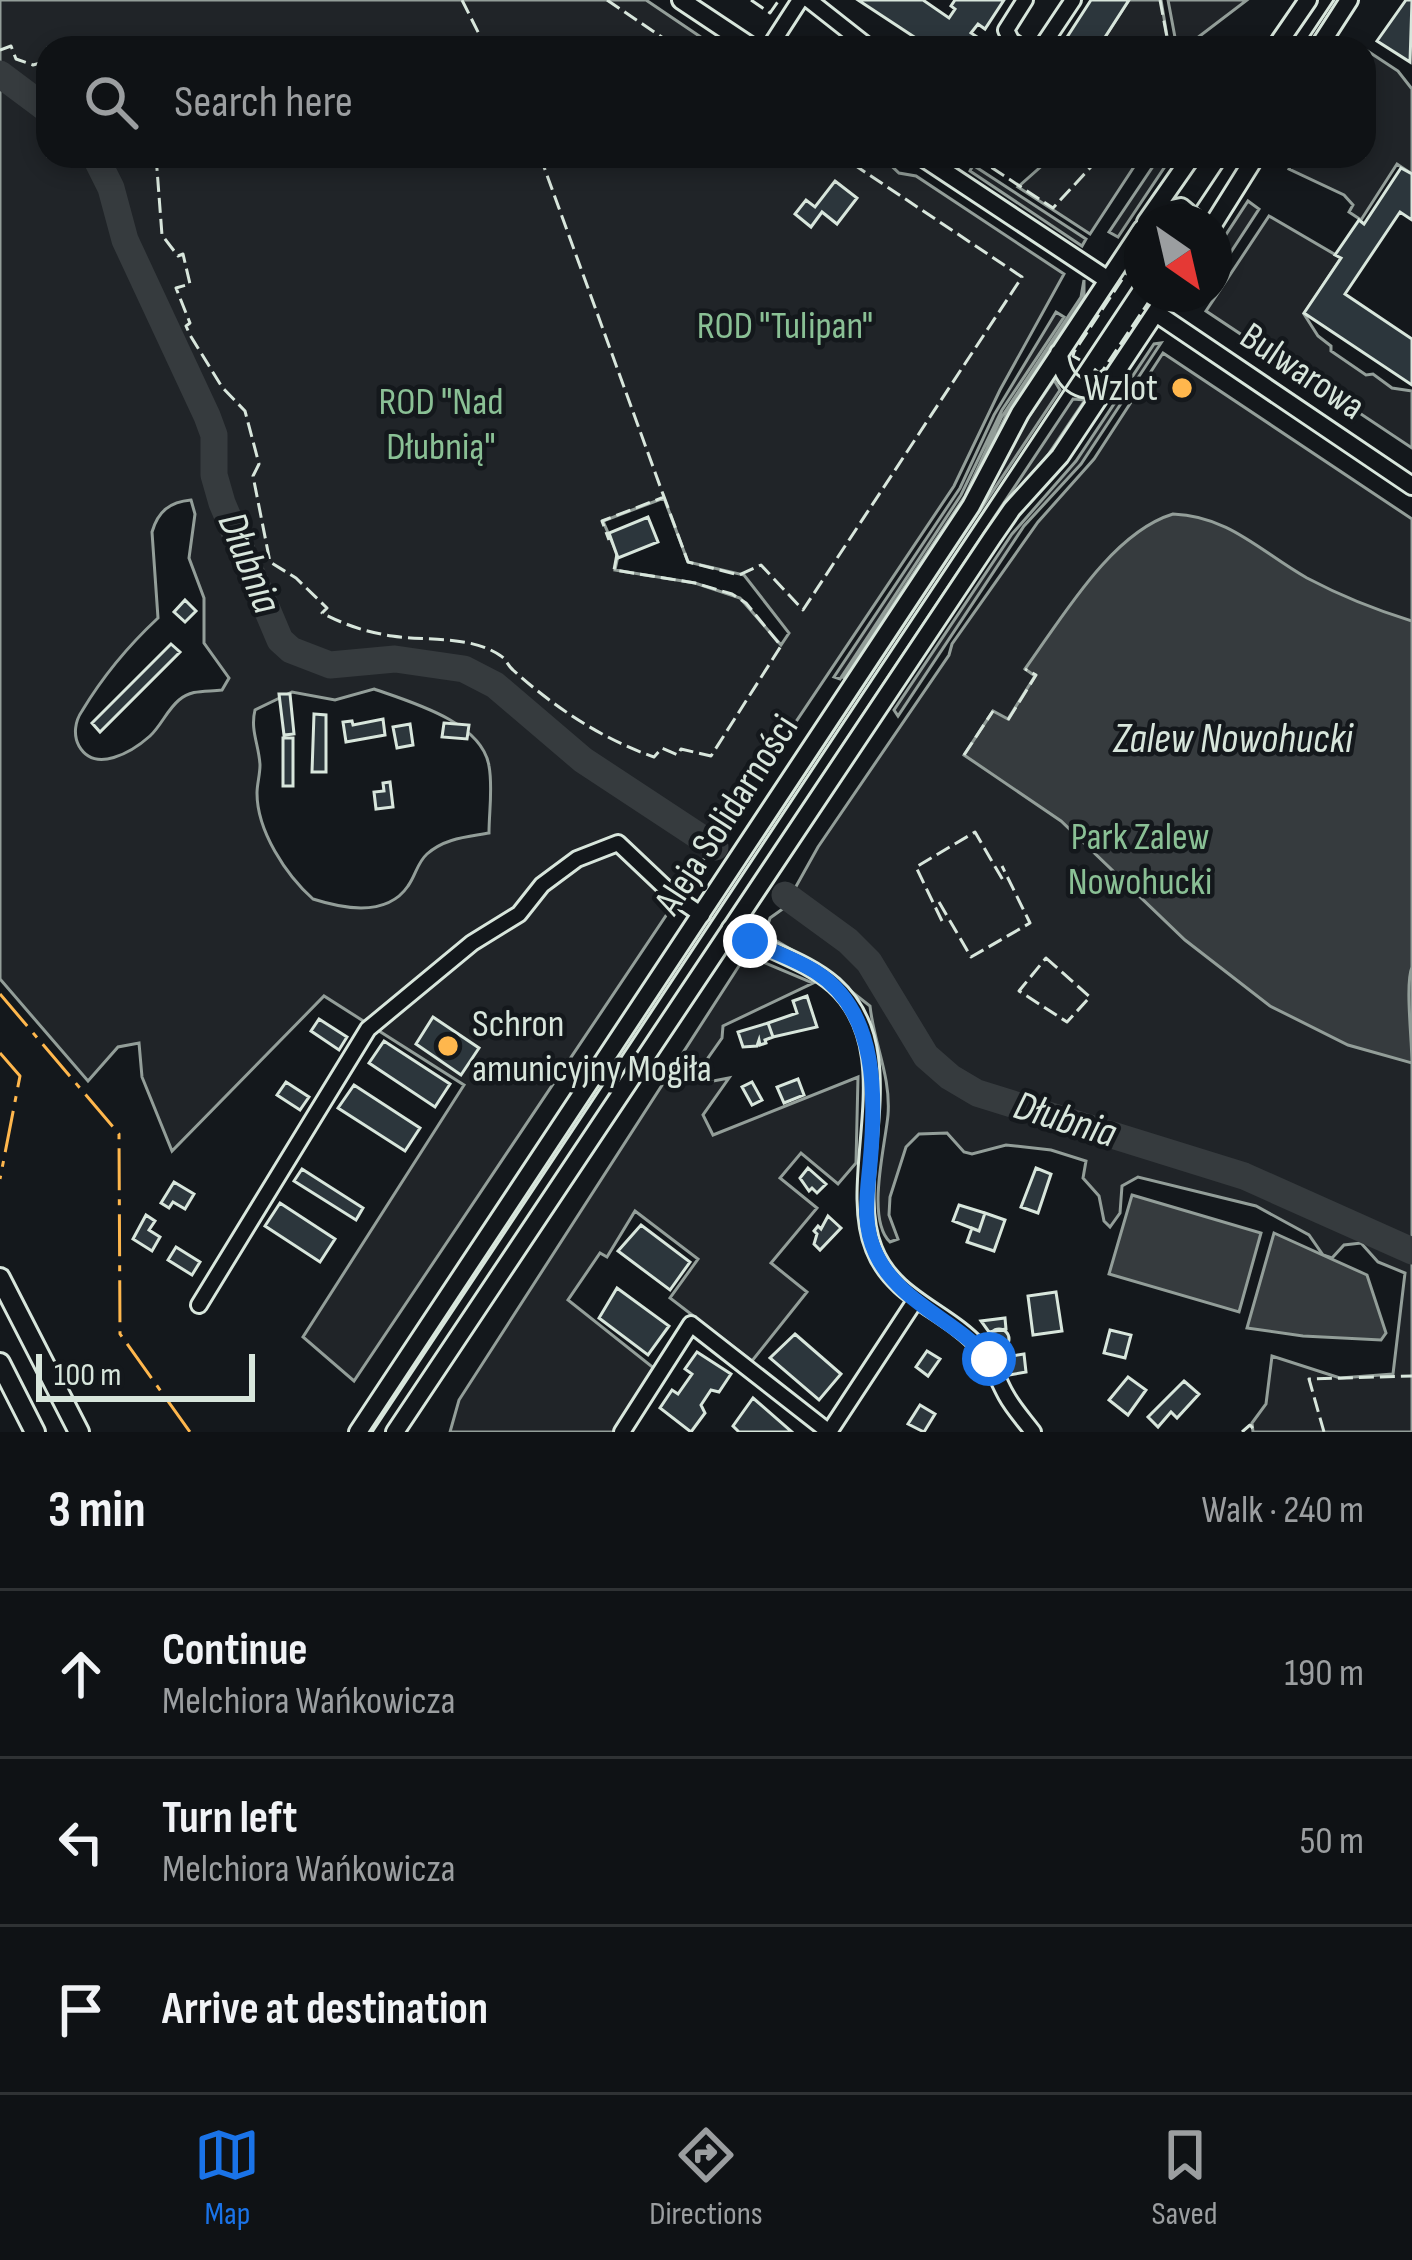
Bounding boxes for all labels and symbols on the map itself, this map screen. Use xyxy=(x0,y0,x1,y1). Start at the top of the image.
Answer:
north arrow xyxy=(1124,204,1232,312)
park label: ROD "Tulipan" xyxy=(697,303,873,350)
street label: Bulwarowa xyxy=(1231,313,1373,431)
place label: Wzlot xyxy=(1084,365,1158,412)
marker: Wzlot xyxy=(1169,375,1195,401)
park label: ROD "Nad Dłubnią" xyxy=(379,379,503,471)
water label: Dłubnia xyxy=(206,505,292,621)
street label: Aleja Solidarności xyxy=(644,706,809,925)
water label: Zalew Nowohucki xyxy=(1112,714,1354,765)
park label: Park Zalew Nowohucki xyxy=(1068,814,1212,906)
route end xyxy=(723,914,777,968)
place label: Schron amunicyjny Mogiła xyxy=(472,1001,712,1093)
marker: Schron amunicyjny Mogiła xyxy=(435,1033,461,1059)
water label: Dłubnia xyxy=(1008,1080,1122,1160)
route start xyxy=(962,1332,1016,1386)
scale bar xyxy=(36,1348,255,1401)

